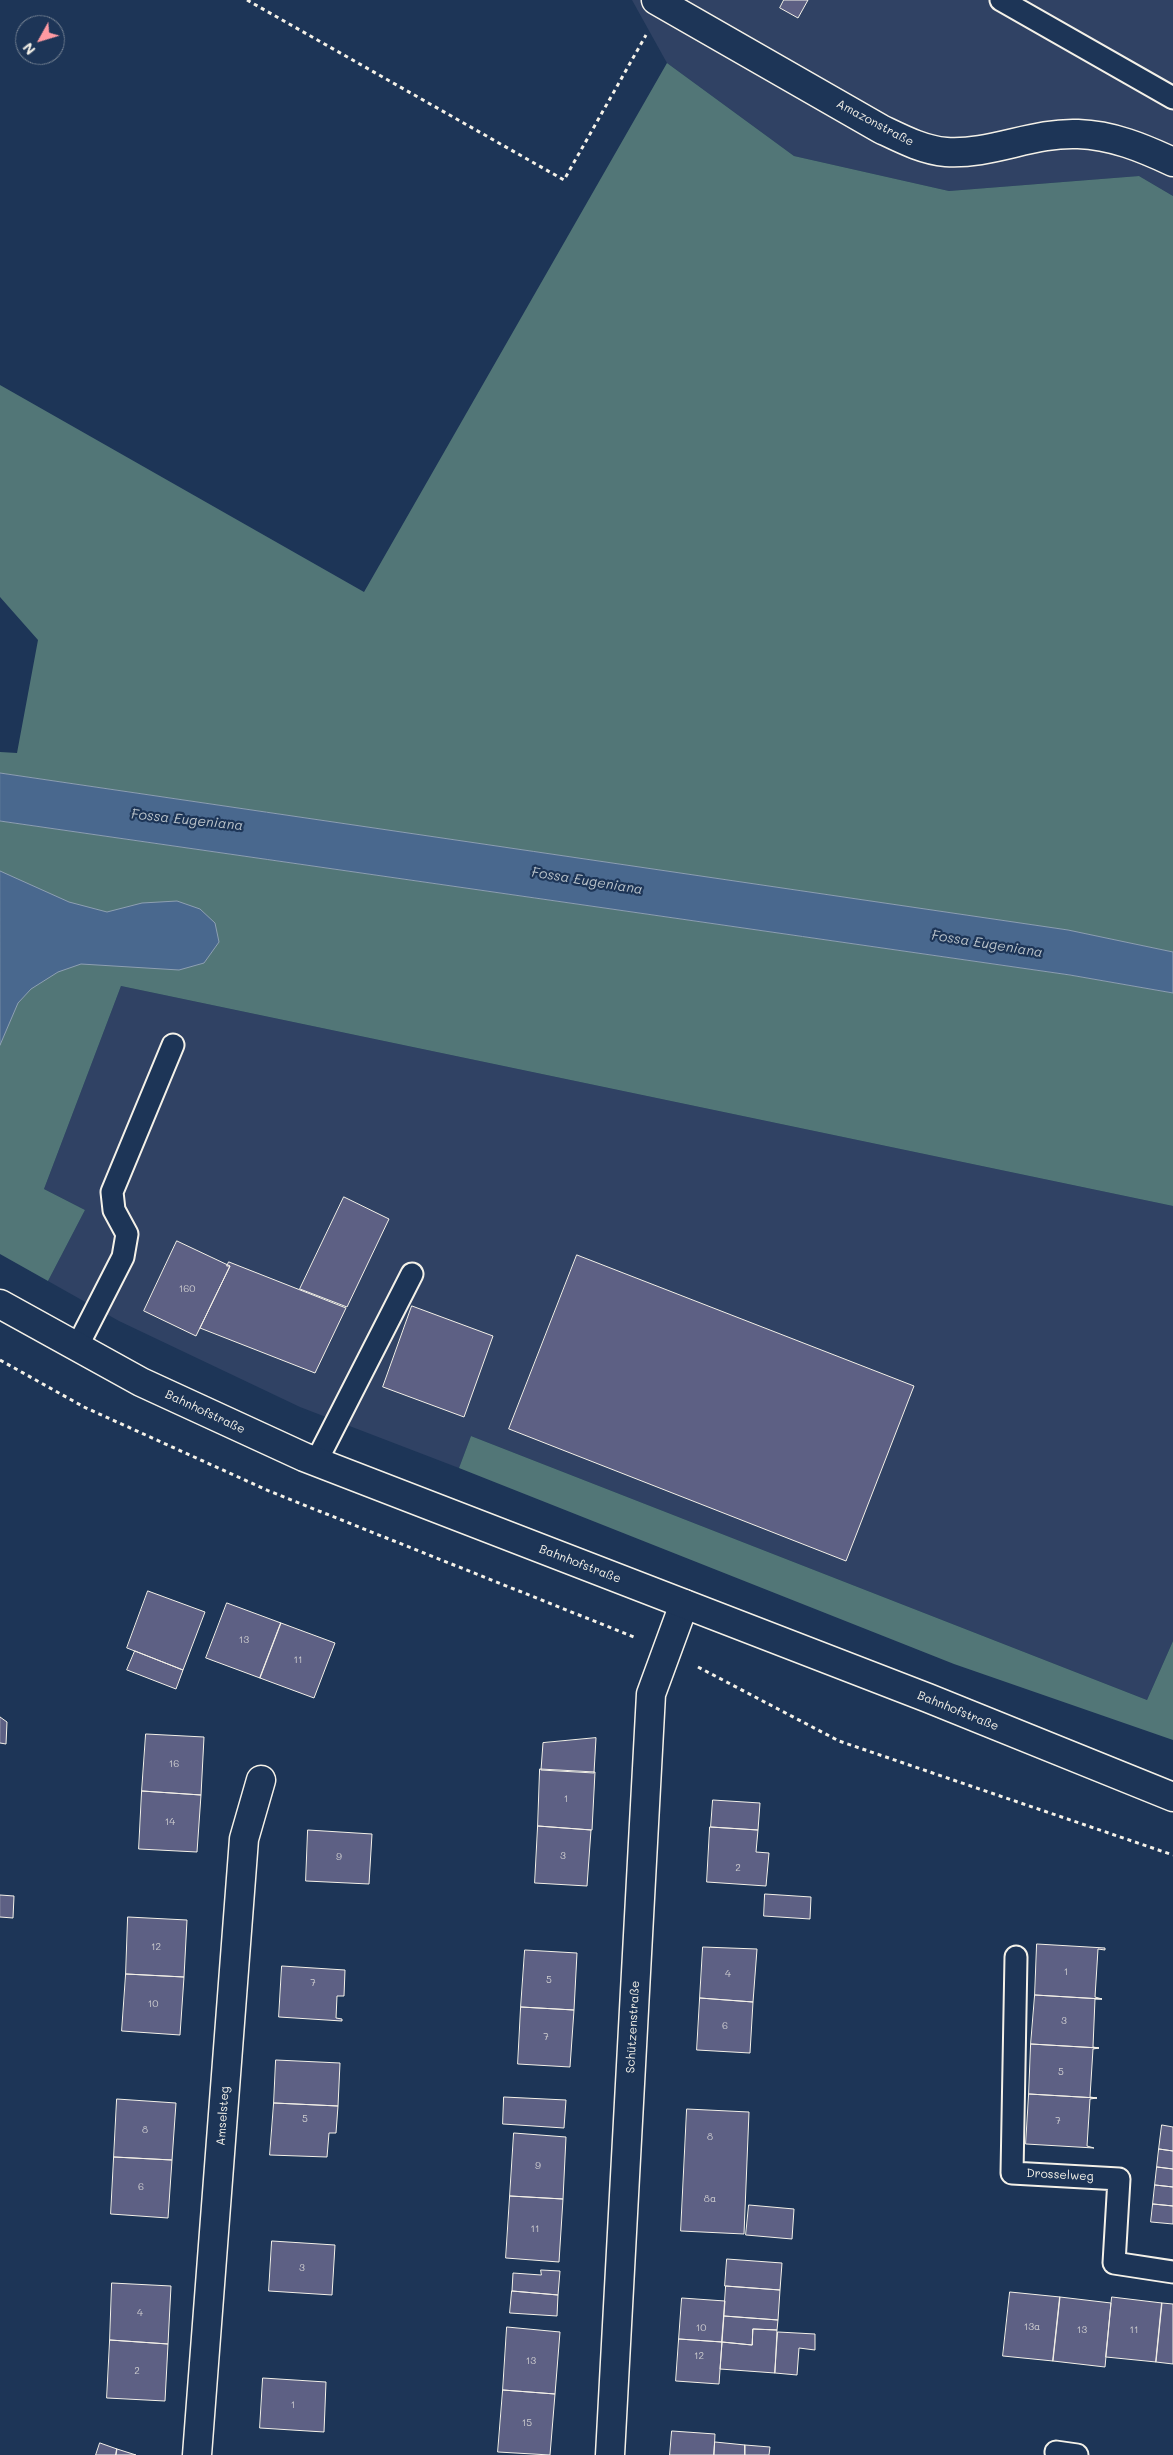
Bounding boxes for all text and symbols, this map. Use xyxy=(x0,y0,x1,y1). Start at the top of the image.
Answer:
north arrow xyxy=(15,15,65,65)
text: N xyxy=(18,39,39,59)
street label: Amazonstraße xyxy=(834,97,916,149)
water label: Fossa Eugeniana xyxy=(130,806,244,834)
water label: Fossa Eugeniana xyxy=(530,864,644,898)
water label: Fossa Eugeniana xyxy=(930,927,1044,961)
house number: 160 xyxy=(179,1283,195,1295)
street label: Bahnhofstraße xyxy=(163,1387,247,1437)
street label: Bahnhofstraße xyxy=(537,1542,623,1586)
house number: 13 xyxy=(239,1634,249,1646)
house number: 11 xyxy=(294,1654,302,1666)
street label: Bahnhofstraße xyxy=(915,1688,1001,1734)
house number: 16 xyxy=(169,1758,179,1770)
house number: 1 xyxy=(564,1793,568,1805)
house number: 14 xyxy=(165,1816,175,1828)
house number: 3 xyxy=(560,1850,566,1862)
house number: 9 xyxy=(336,1851,342,1863)
house number: 2 xyxy=(735,1862,741,1874)
house number: 12 xyxy=(151,1941,161,1953)
house number: 1 xyxy=(1064,1966,1068,1978)
house number: 4 xyxy=(725,1968,731,1980)
house number: 5 xyxy=(546,1974,552,1986)
house number: 7 xyxy=(310,1977,316,1989)
street label: Schützenstraße xyxy=(623,1980,643,2074)
house number: 10 xyxy=(148,1998,158,2010)
house number: 3 xyxy=(1061,2015,1067,2027)
house number: 6 xyxy=(722,2020,728,2032)
house number: 7 xyxy=(543,2031,549,2043)
house number: 5 xyxy=(1058,2066,1064,2078)
street label: Amselsteg xyxy=(214,2086,232,2146)
house number: 5 xyxy=(302,2113,308,2125)
house number: 7 xyxy=(1055,2115,1061,2127)
house number: 8 xyxy=(142,2124,148,2136)
house number: 8 xyxy=(707,2131,713,2143)
house number: 9 xyxy=(535,2160,541,2172)
street label: Drosselweg xyxy=(1026,2166,1094,2184)
house number: 6 xyxy=(138,2181,144,2193)
house number: 8a xyxy=(704,2193,716,2205)
house number: 11 xyxy=(531,2223,539,2235)
house number: 3 xyxy=(299,2262,305,2274)
house number: 4 xyxy=(137,2307,143,2319)
house number: 13a xyxy=(1024,2321,1040,2333)
house number: 10 xyxy=(696,2322,706,2334)
house number: 13 xyxy=(1077,2324,1087,2336)
house number: 11 xyxy=(1130,2324,1138,2336)
house number: 12 xyxy=(694,2350,704,2362)
house number: 13 xyxy=(526,2355,536,2367)
house number: 2 xyxy=(134,2365,140,2377)
house number: 1 xyxy=(291,2399,295,2411)
house number: 15 xyxy=(522,2417,532,2429)

